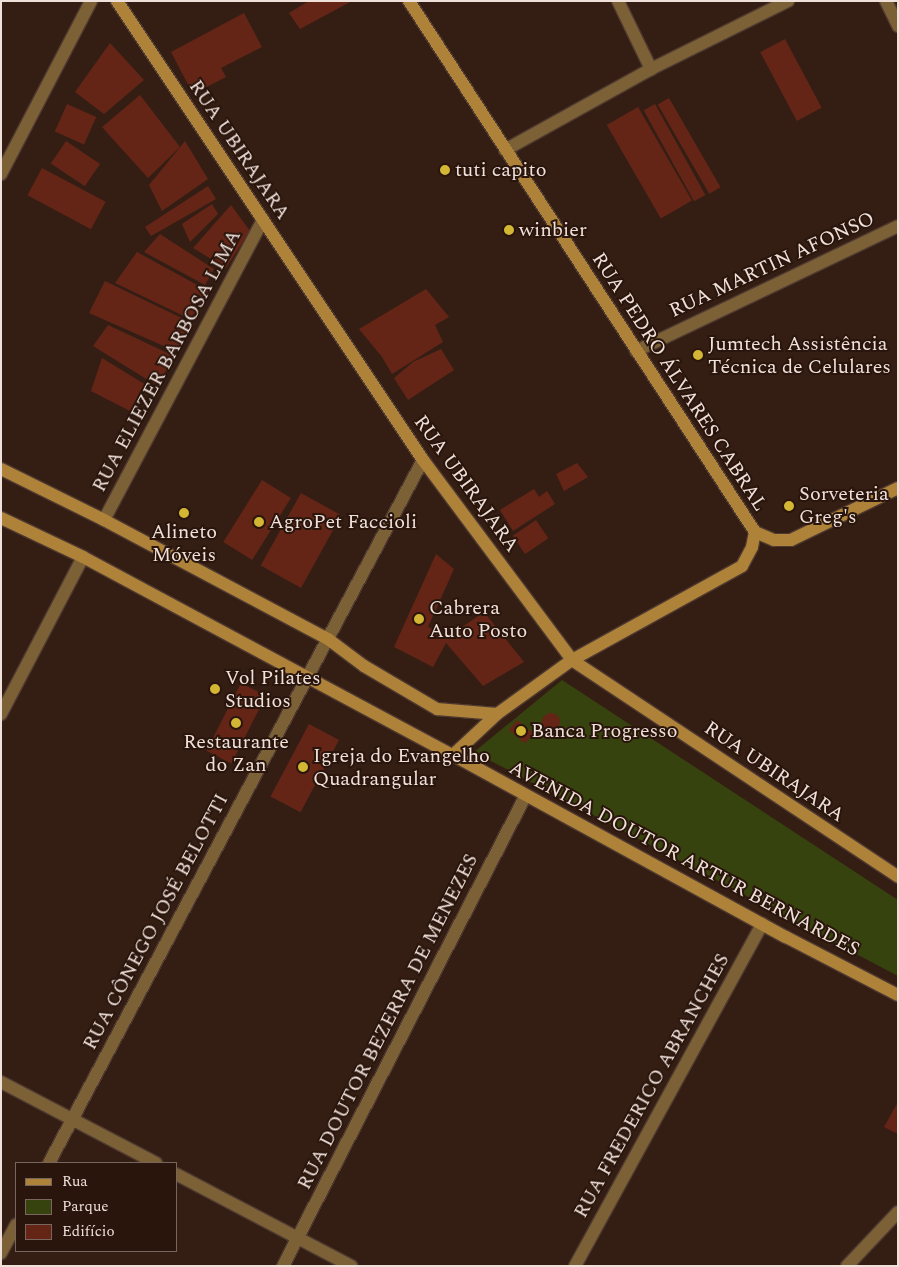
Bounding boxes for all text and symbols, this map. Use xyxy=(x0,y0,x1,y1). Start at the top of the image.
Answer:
street label: RUA UBIRAJARA xyxy=(183,75,295,225)
place label: tuti capito xyxy=(455,158,546,182)
marker: tuti capito xyxy=(439,164,451,176)
street label: RUA MARTIN AFONSO xyxy=(666,207,878,323)
place label: winbier xyxy=(519,218,587,242)
marker: winbier xyxy=(503,224,515,236)
street label: RUA ELIEZER BARBOSA LIMA xyxy=(87,226,247,496)
street label: RUA PEDRO ÁLVARES CABRAL xyxy=(586,248,772,516)
place label: Jumtech Assistência Técnica de Celulares xyxy=(708,332,891,379)
marker: Jumtech Assistência Técnica de Celulares xyxy=(692,349,704,361)
street label: RUA UBIRAJARA xyxy=(408,411,524,557)
place label: Sorveteria Greg's xyxy=(799,482,889,529)
marker: Sorveteria Greg's xyxy=(783,500,795,512)
marker: Alineto Móveis xyxy=(178,507,190,519)
place label: AgroPet Faccioli xyxy=(269,510,417,534)
marker: AgroPet Faccioli xyxy=(253,516,265,528)
place label: Alineto Móveis xyxy=(151,521,217,568)
place label: Cabrera Auto Posto xyxy=(429,596,527,643)
marker: Cabrera Auto Posto xyxy=(413,613,425,625)
place label: Vol Pilates Studios xyxy=(225,666,321,713)
marker: Vol Pilates Studios xyxy=(209,683,221,695)
street label: RUA UBIRAJARA xyxy=(699,716,849,828)
marker: Restaurante do Zan xyxy=(230,717,242,729)
place label: Banca Progresso xyxy=(531,719,677,743)
marker: Banca Progresso xyxy=(515,725,527,737)
place label: Restaurante do Zan xyxy=(183,731,289,778)
place label: Igreja do Evangelho Quadrangular xyxy=(313,744,490,791)
street label: AVENIDA DOUTOR ARTUR BERNARDES xyxy=(505,756,863,962)
marker: Igreja do Evangelho Quadrangular xyxy=(297,761,309,773)
street label: RUA CÔNEGO JOSÉ BELOTTI xyxy=(78,790,234,1054)
street label: RUA DOUTOR BEZERRA DE MENEZES xyxy=(292,850,484,1194)
street label: RUA FREDERICO ABRANCHES xyxy=(569,950,735,1222)
legend xyxy=(15,1162,178,1252)
text: Rua xyxy=(62,1170,88,1193)
text: Parque xyxy=(62,1195,109,1218)
text: Edifício xyxy=(62,1220,115,1243)

